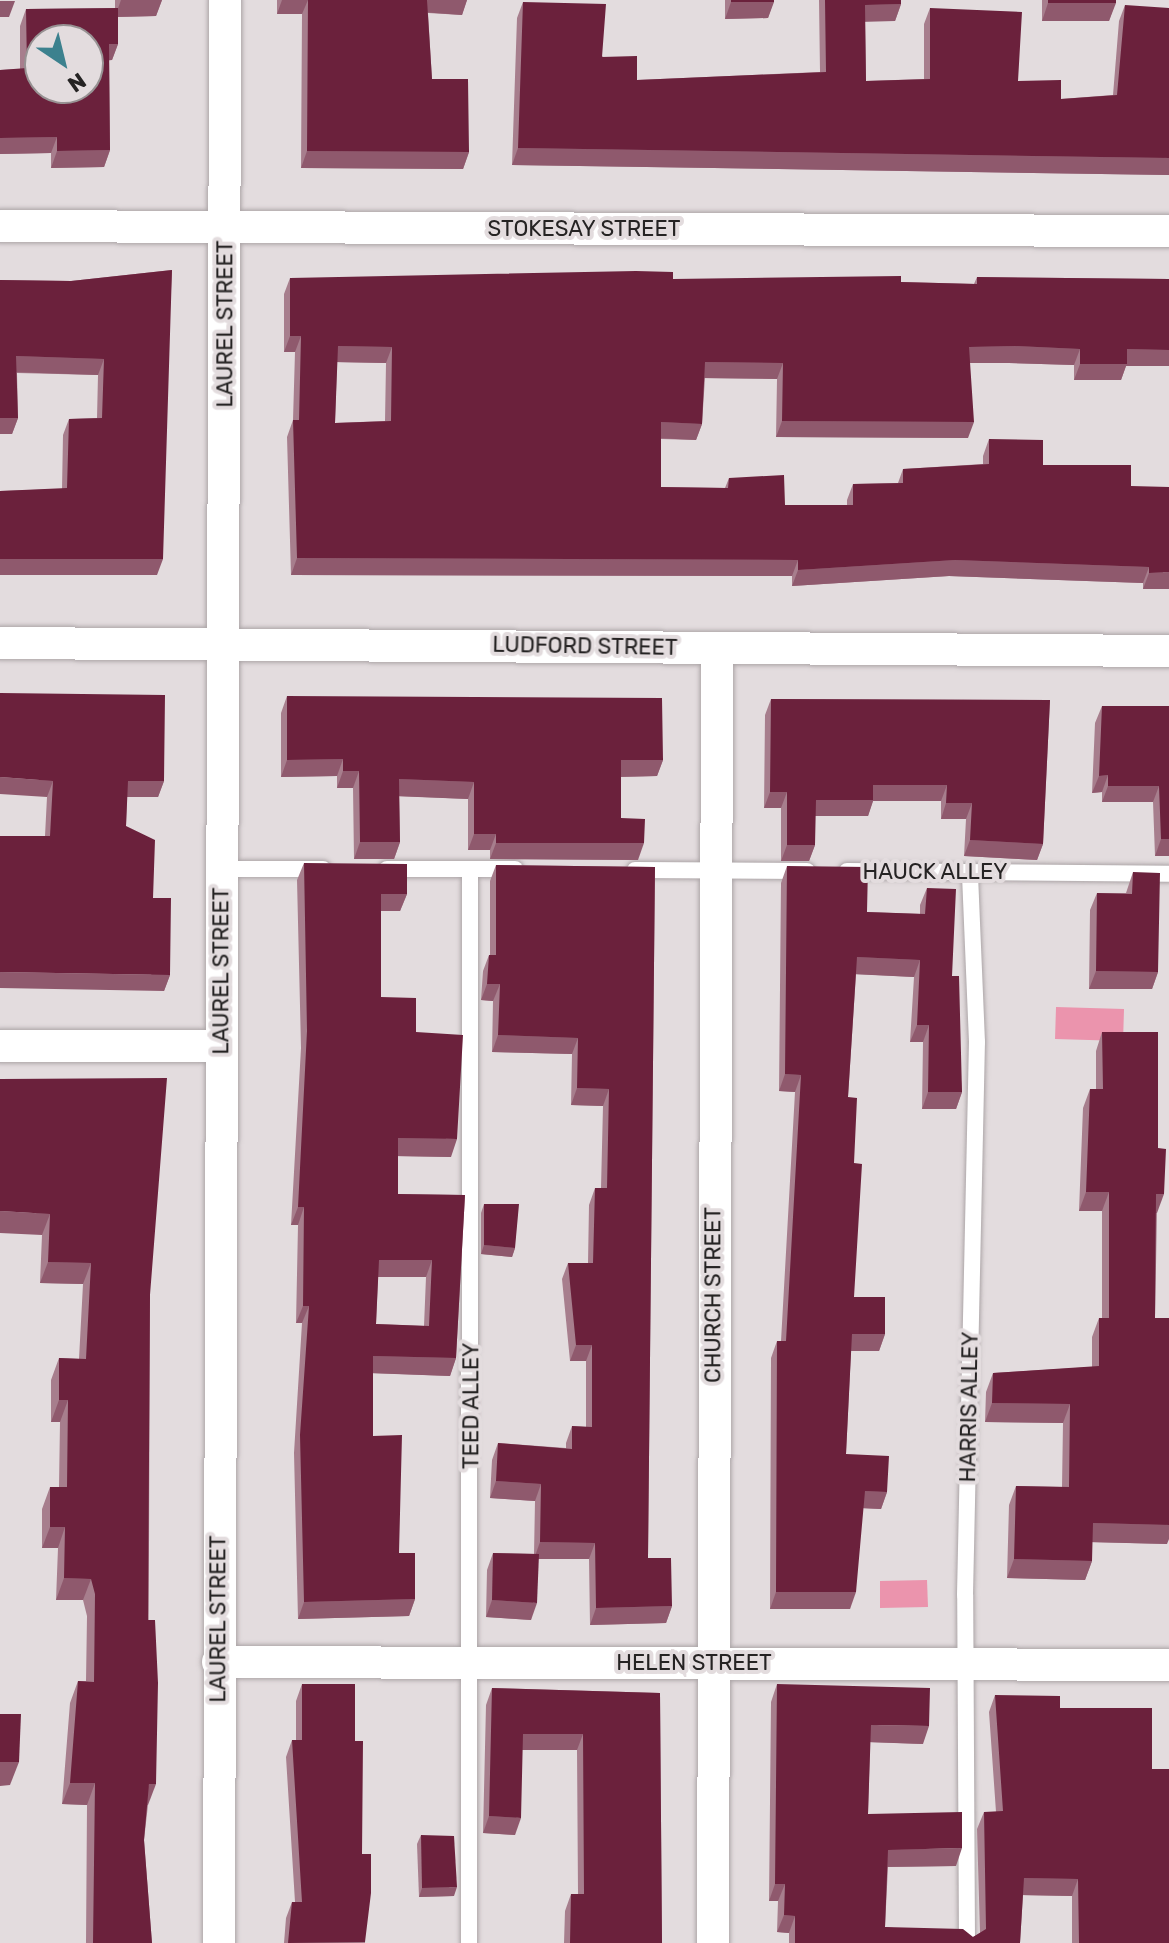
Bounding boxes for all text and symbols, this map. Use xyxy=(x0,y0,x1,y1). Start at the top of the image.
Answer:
north arrow xyxy=(24,24,104,104)
text: N xyxy=(63,67,91,98)
street label: STOKESAY STREET xyxy=(487,216,681,242)
street label: LAUREL STREET xyxy=(212,240,238,408)
street label: LUDFORD STREET xyxy=(492,631,678,661)
street label: HAUCK ALLEY xyxy=(862,859,1008,885)
street label: LAUREL STREET xyxy=(208,887,234,1055)
street label: CHURCH STREET xyxy=(700,1207,726,1383)
street label: HARRIS ALLEY xyxy=(954,1331,984,1483)
street label: TEED ALLEY xyxy=(458,1342,484,1470)
street label: LAUREL STREET xyxy=(205,1535,231,1703)
street label: HELEN STREET xyxy=(616,1650,772,1676)

